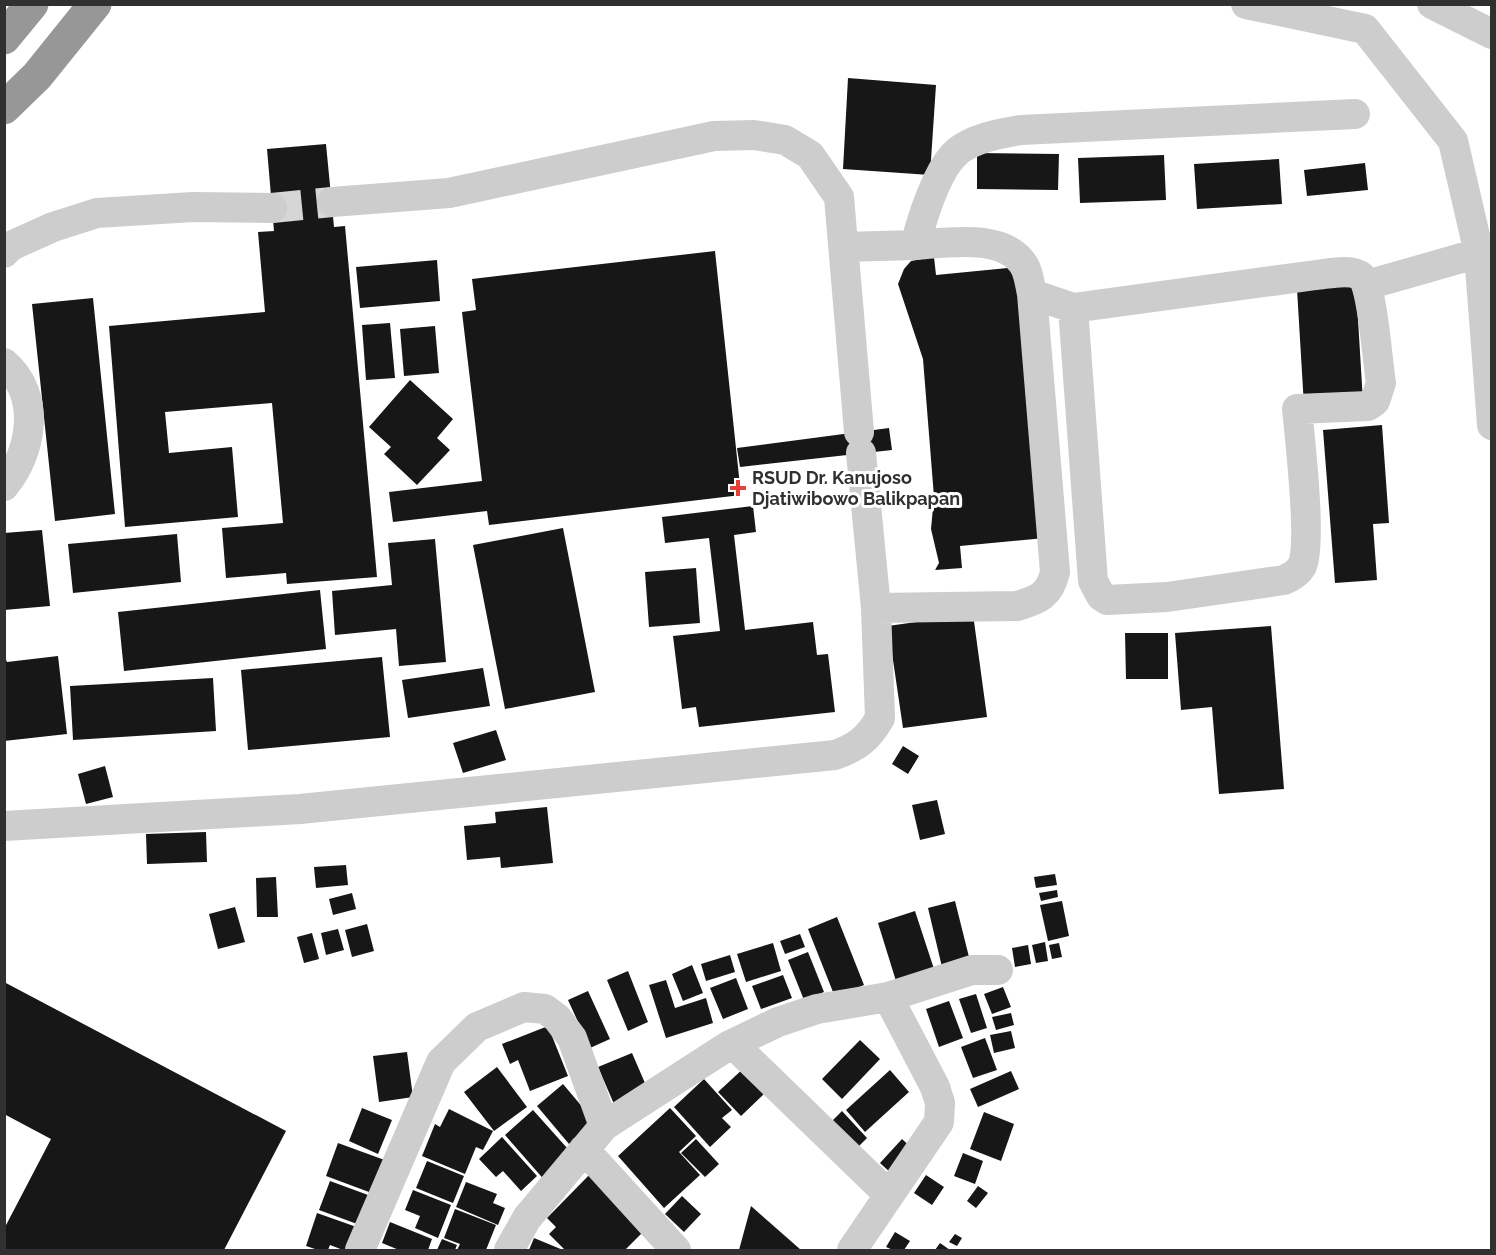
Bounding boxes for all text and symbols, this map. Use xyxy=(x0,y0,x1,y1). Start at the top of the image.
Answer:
place label: RSUD Dr. Kanujoso Djatiwibowo Balikpapan xyxy=(752,467,960,509)
marker: RSUD Dr. Kanujoso Djatiwibowo Balikpapan xyxy=(729,479,747,497)

